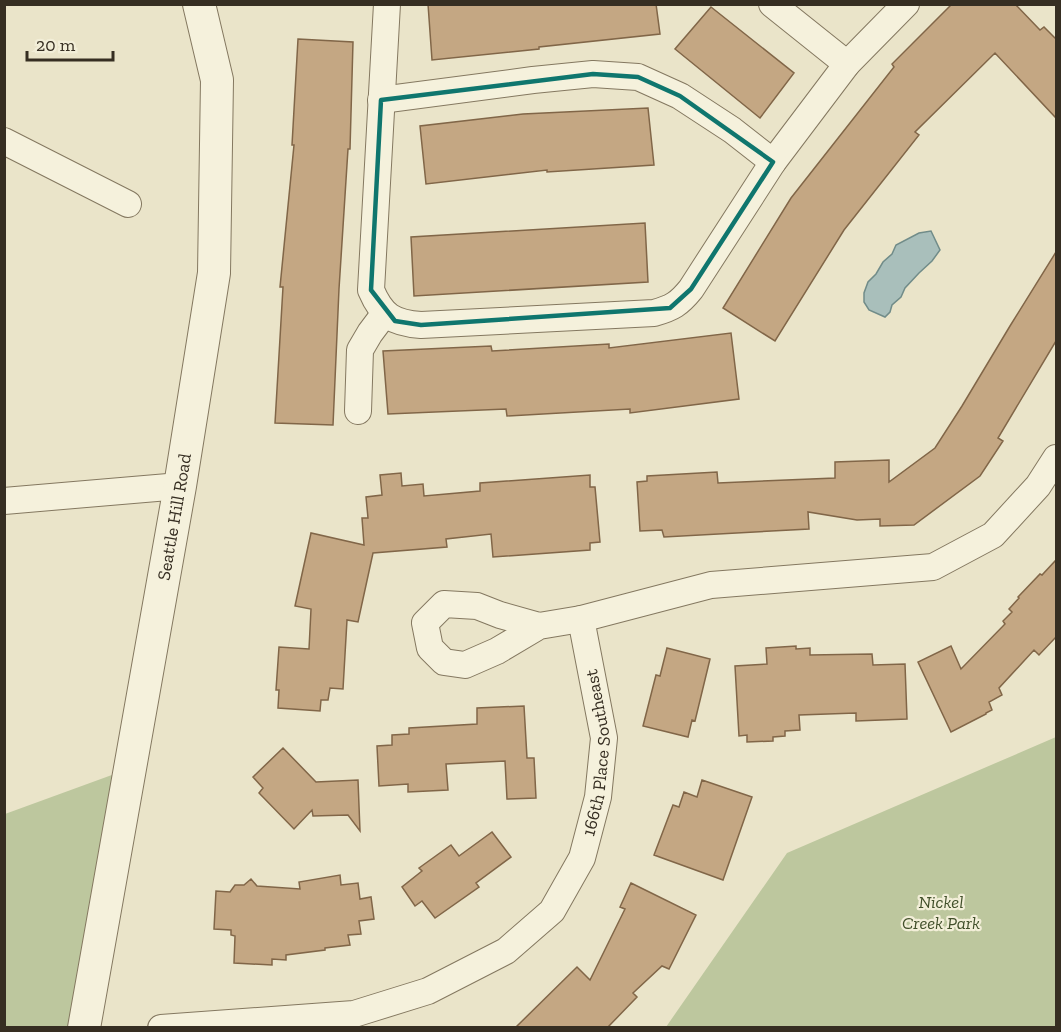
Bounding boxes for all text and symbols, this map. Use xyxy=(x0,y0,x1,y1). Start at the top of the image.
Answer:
scale bar xyxy=(27,24,112,62)
text: 20 m xyxy=(36,34,76,56)
street label: Seattle Hill Road xyxy=(152,452,196,582)
street label: 166th Place Southeast xyxy=(577,667,615,839)
park label: Nickel Creek Park xyxy=(902,891,980,934)

